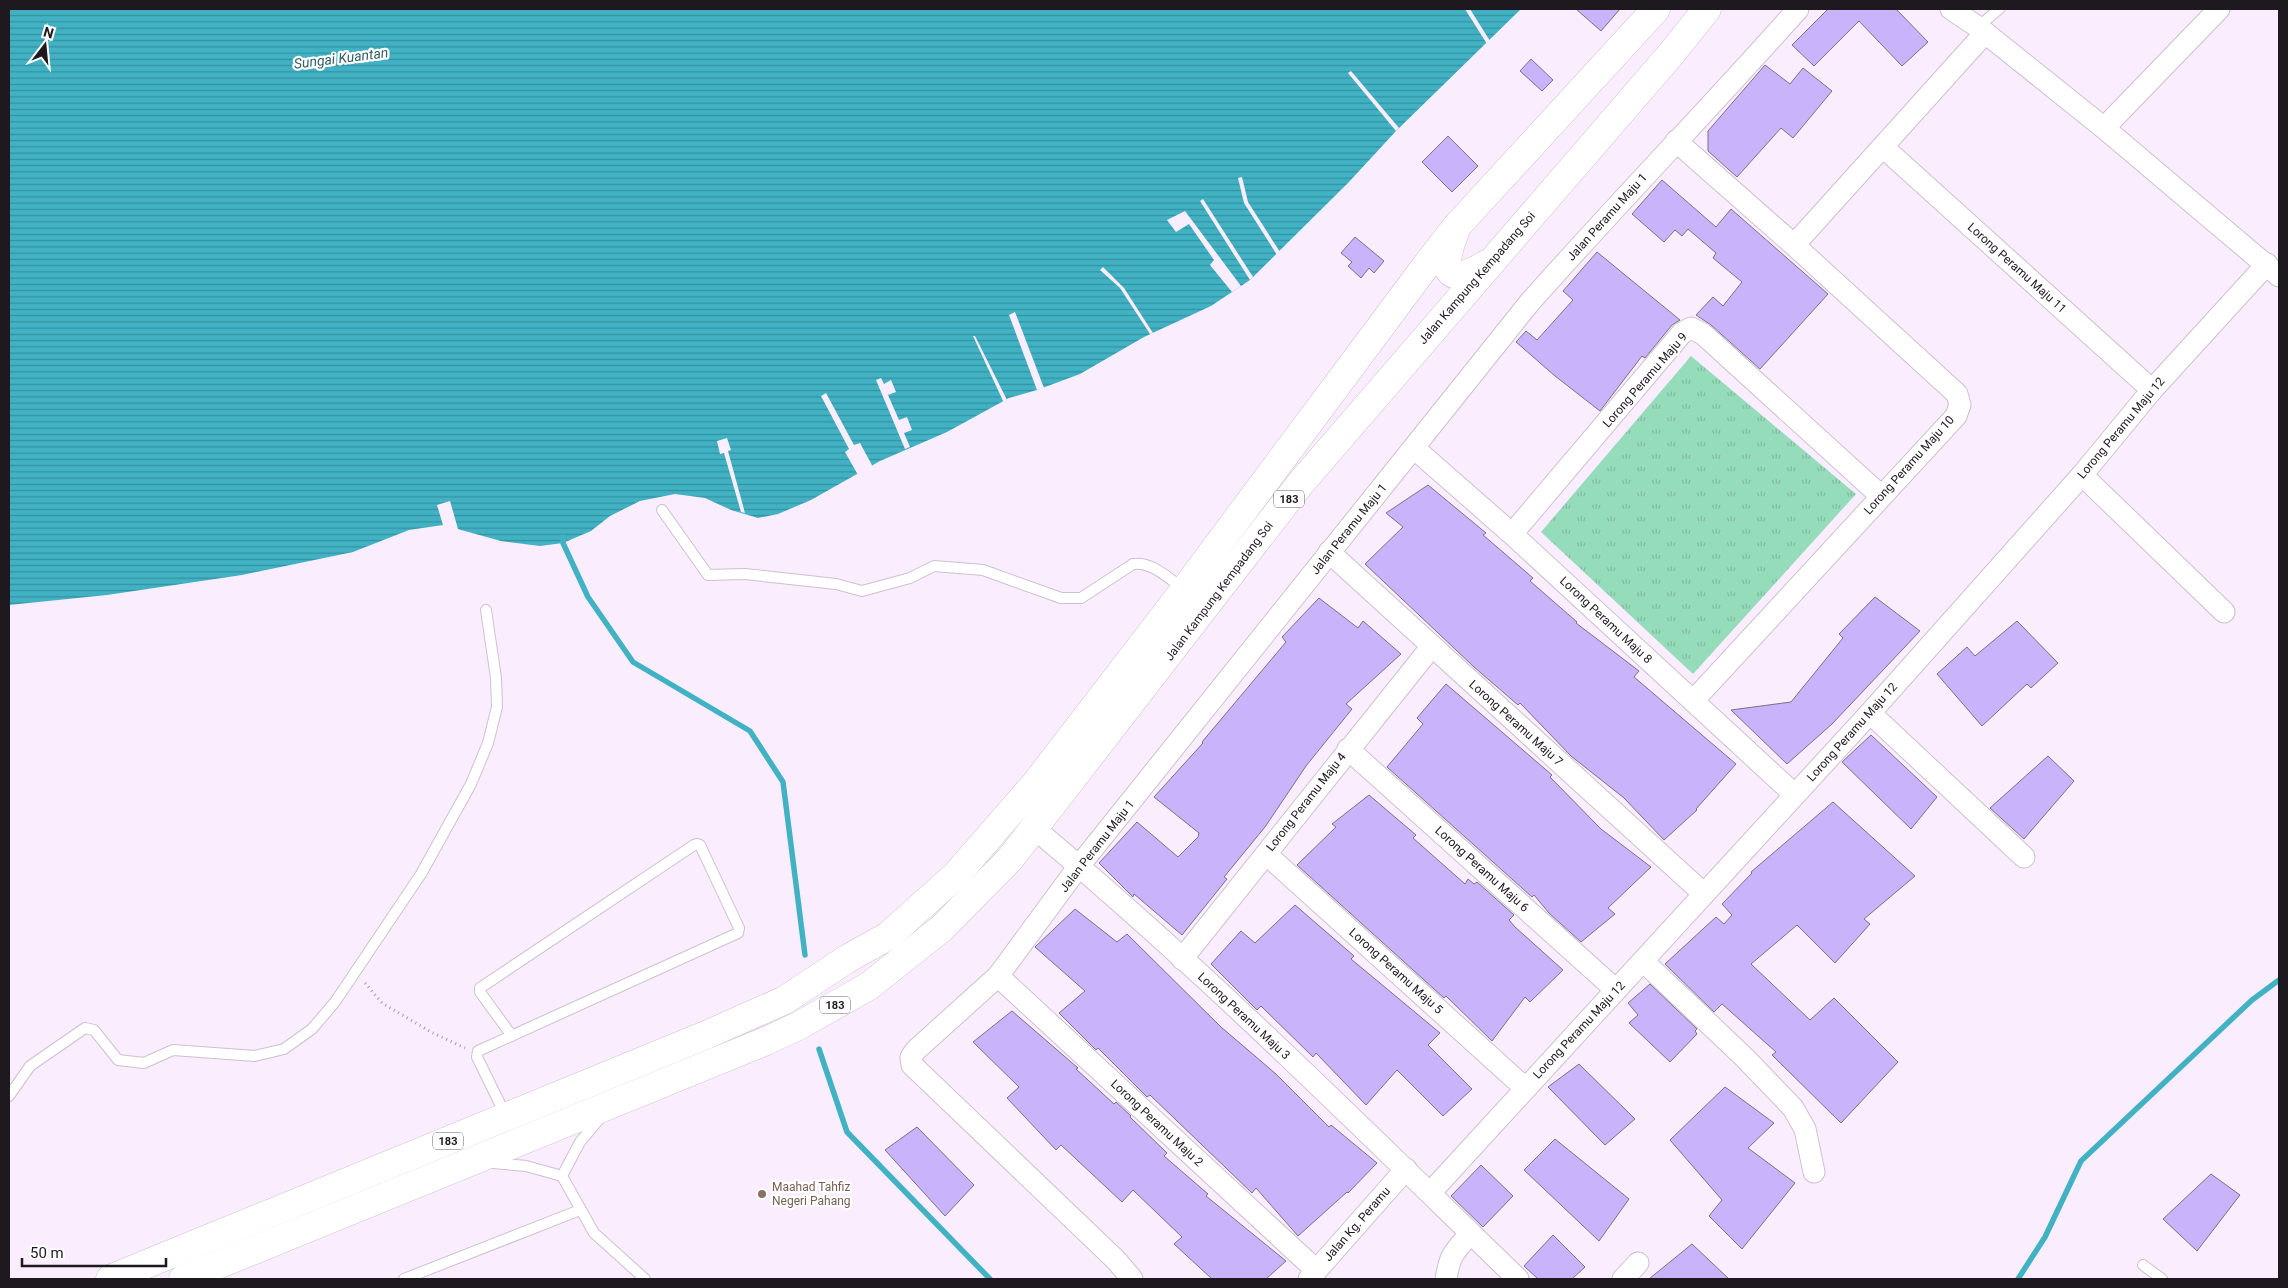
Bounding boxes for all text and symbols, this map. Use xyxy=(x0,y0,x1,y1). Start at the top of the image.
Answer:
north arrow xyxy=(20,20,70,70)
text: N xyxy=(42,23,56,42)
water label: Sungai Kuantan xyxy=(293,44,389,72)
street label: Jalan Peramu Maju 1 xyxy=(1564,170,1650,264)
street label: Jalan Kampung Kempadang Soi xyxy=(1416,209,1538,347)
street label: Lorong Peramu Maju 11 xyxy=(1965,220,2069,316)
street label: Lorong Peramu Maju 9 xyxy=(1600,330,1690,430)
street label: Lorong Peramu Maju 12 xyxy=(2075,374,2168,481)
street label: Lorong Peramu Maju 10 xyxy=(1861,413,1957,517)
street label: Jalan Peramu Maju 1 xyxy=(1308,481,1390,577)
road number: 183 xyxy=(1274,490,1304,508)
street label: Jalan Kampung Kempadang Soi xyxy=(1162,519,1276,663)
street label: Lorong Peramu Maju 8 xyxy=(1557,574,1655,667)
street label: Lorong Peramu Maju 7 xyxy=(1466,677,1566,769)
street label: Lorong Peramu Maju 12 xyxy=(1804,680,1900,784)
street label: Lorong Peramu Maju 4 xyxy=(1263,750,1349,854)
street label: Jalan Peramu Maju 1 xyxy=(1057,797,1137,895)
street label: Lorong Peramu Maju 6 xyxy=(1432,823,1532,915)
street label: Lorong Peramu Maju 5 xyxy=(1346,925,1446,1017)
street label: Lorong Peramu Maju 3 xyxy=(1195,970,1293,1062)
street label: Lorong Peramu Maju 12 xyxy=(1530,978,1628,1081)
road number: 183 xyxy=(820,996,850,1014)
street label: Lorong Peramu Maju 2 xyxy=(1108,1077,1206,1170)
road number: 183 xyxy=(433,1132,463,1150)
place label: Maahad Tahfiz Negeri Pahang xyxy=(772,1180,851,1208)
street label: Jalan Kg. Peramu xyxy=(1321,1184,1393,1264)
marker: Maahad Tahfiz Negeri Pahang xyxy=(756,1188,768,1200)
scale bar xyxy=(22,1236,166,1268)
text: 50 m xyxy=(30,1244,64,1262)

